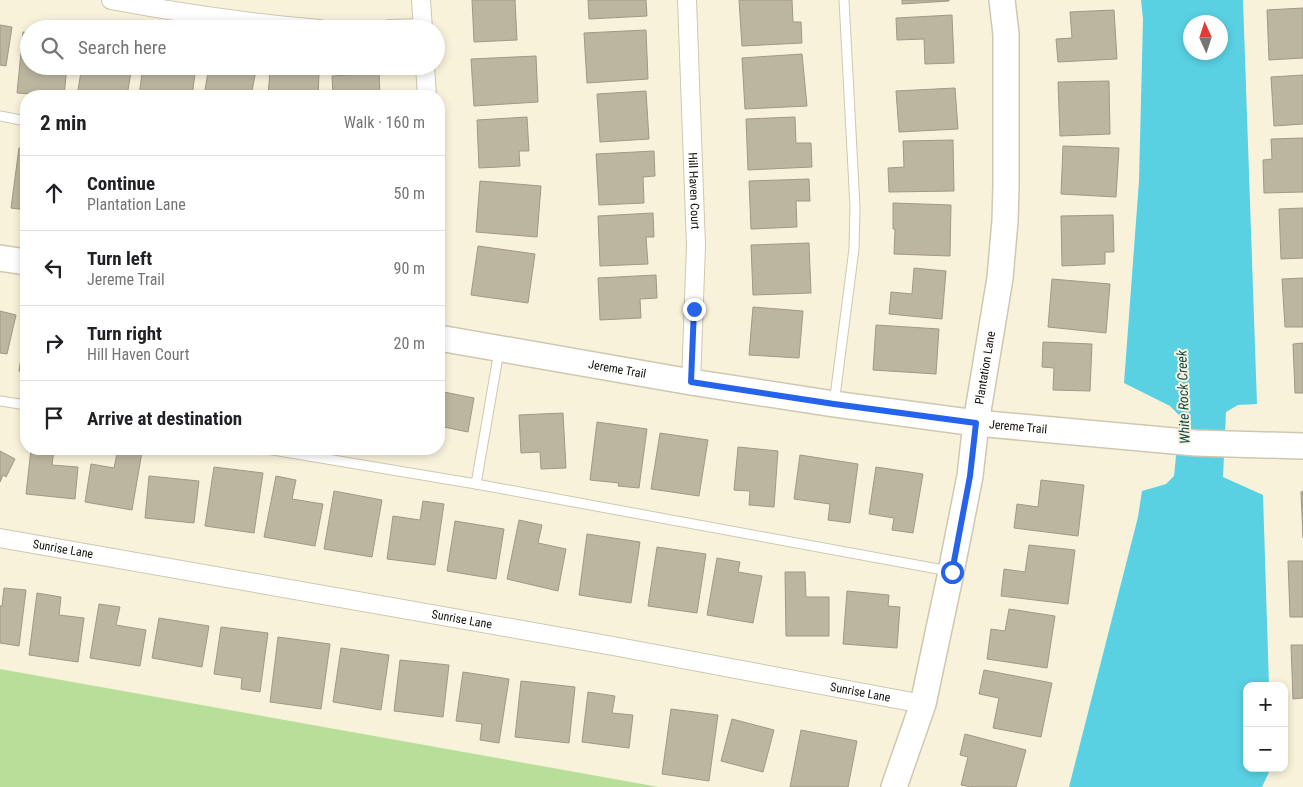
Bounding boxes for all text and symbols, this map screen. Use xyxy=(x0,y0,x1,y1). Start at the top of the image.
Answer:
north arrow xyxy=(1183,15,1228,60)
search box xyxy=(20,20,445,75)
icon: search xyxy=(38,34,66,62)
text: Search here xyxy=(78,36,166,59)
text: 2 min xyxy=(40,111,87,135)
text: Walk · 160 m xyxy=(344,113,425,132)
street label: Hill Haven Court xyxy=(686,152,702,230)
text: Continue xyxy=(87,172,155,195)
icon: ahead xyxy=(40,179,68,207)
text: 50 m xyxy=(393,184,425,203)
text: Plantation Lane xyxy=(87,195,186,214)
text: Turn left xyxy=(87,247,152,270)
icon: left xyxy=(40,254,68,282)
text: 90 m xyxy=(393,259,425,278)
text: Jereme Trail xyxy=(87,270,165,289)
route end xyxy=(683,298,706,321)
text: Turn right xyxy=(87,322,162,345)
icon: right xyxy=(40,329,68,357)
street label: Plantation Lane xyxy=(972,330,998,406)
text: 20 m xyxy=(393,334,425,353)
text: Hill Haven Court xyxy=(87,345,190,364)
water label: White Rock Creek xyxy=(1173,349,1193,444)
street label: Jereme Trail xyxy=(587,357,647,381)
icon: arrive xyxy=(40,404,68,432)
text: Arrive at destination xyxy=(87,407,242,430)
street label: Jereme Trail xyxy=(988,417,1048,436)
street label: Sunrise Lane xyxy=(32,537,95,561)
route start xyxy=(941,561,964,584)
street label: Sunrise Lane xyxy=(431,607,494,632)
street label: Sunrise Lane xyxy=(829,680,892,705)
map controls xyxy=(1243,682,1288,772)
button: + xyxy=(1243,682,1288,727)
button: − xyxy=(1243,727,1288,772)

